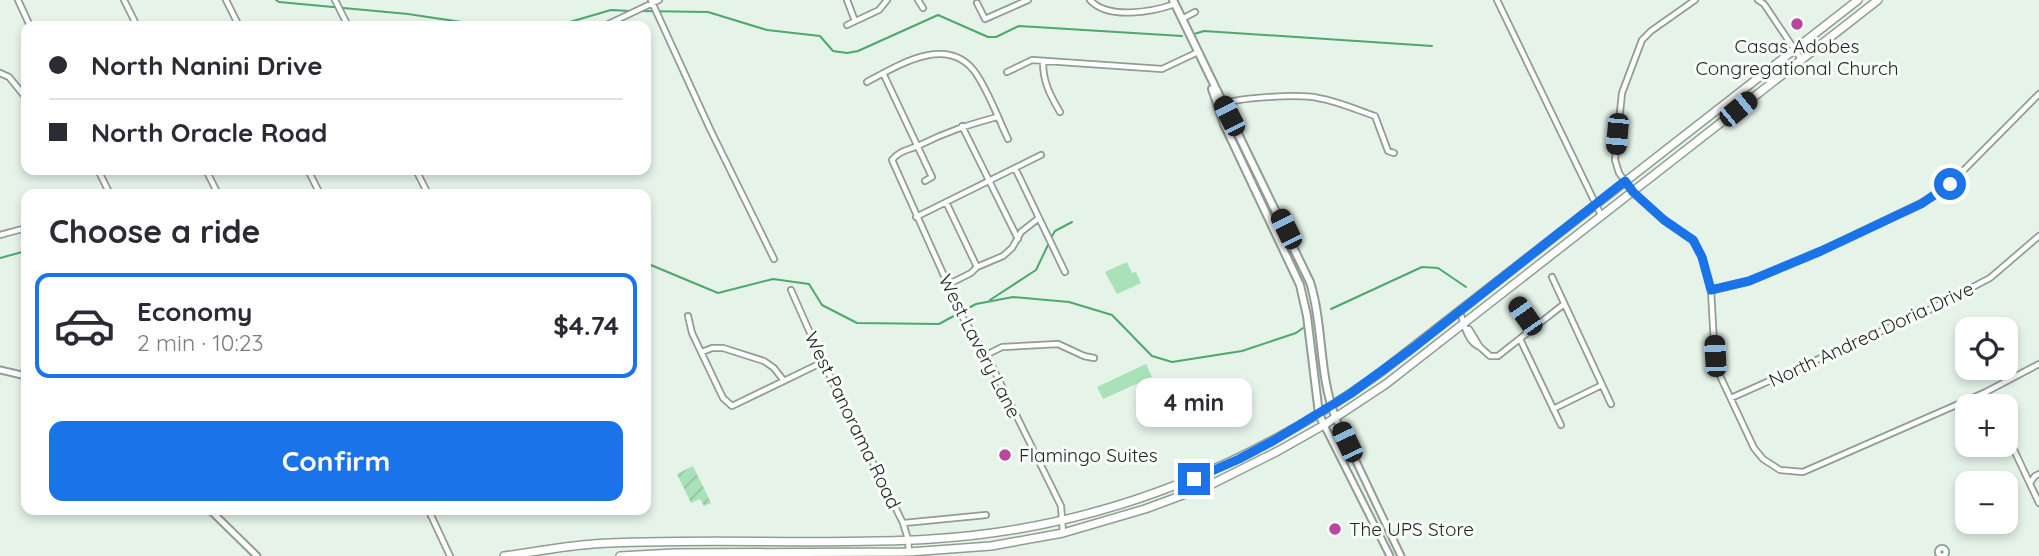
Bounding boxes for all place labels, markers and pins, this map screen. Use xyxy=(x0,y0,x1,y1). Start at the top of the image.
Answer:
marker: Casas Adobes Congregational Church xyxy=(1789,16,1805,32)
place label: Casas Adobes Congregational Church xyxy=(1695,34,1899,80)
place label: Flamingo Suites xyxy=(1019,443,1158,467)
marker: Flamingo Suites xyxy=(997,447,1013,463)
place label: The UPS Store xyxy=(1349,517,1474,541)
marker: The UPS Store xyxy=(1327,521,1343,537)

